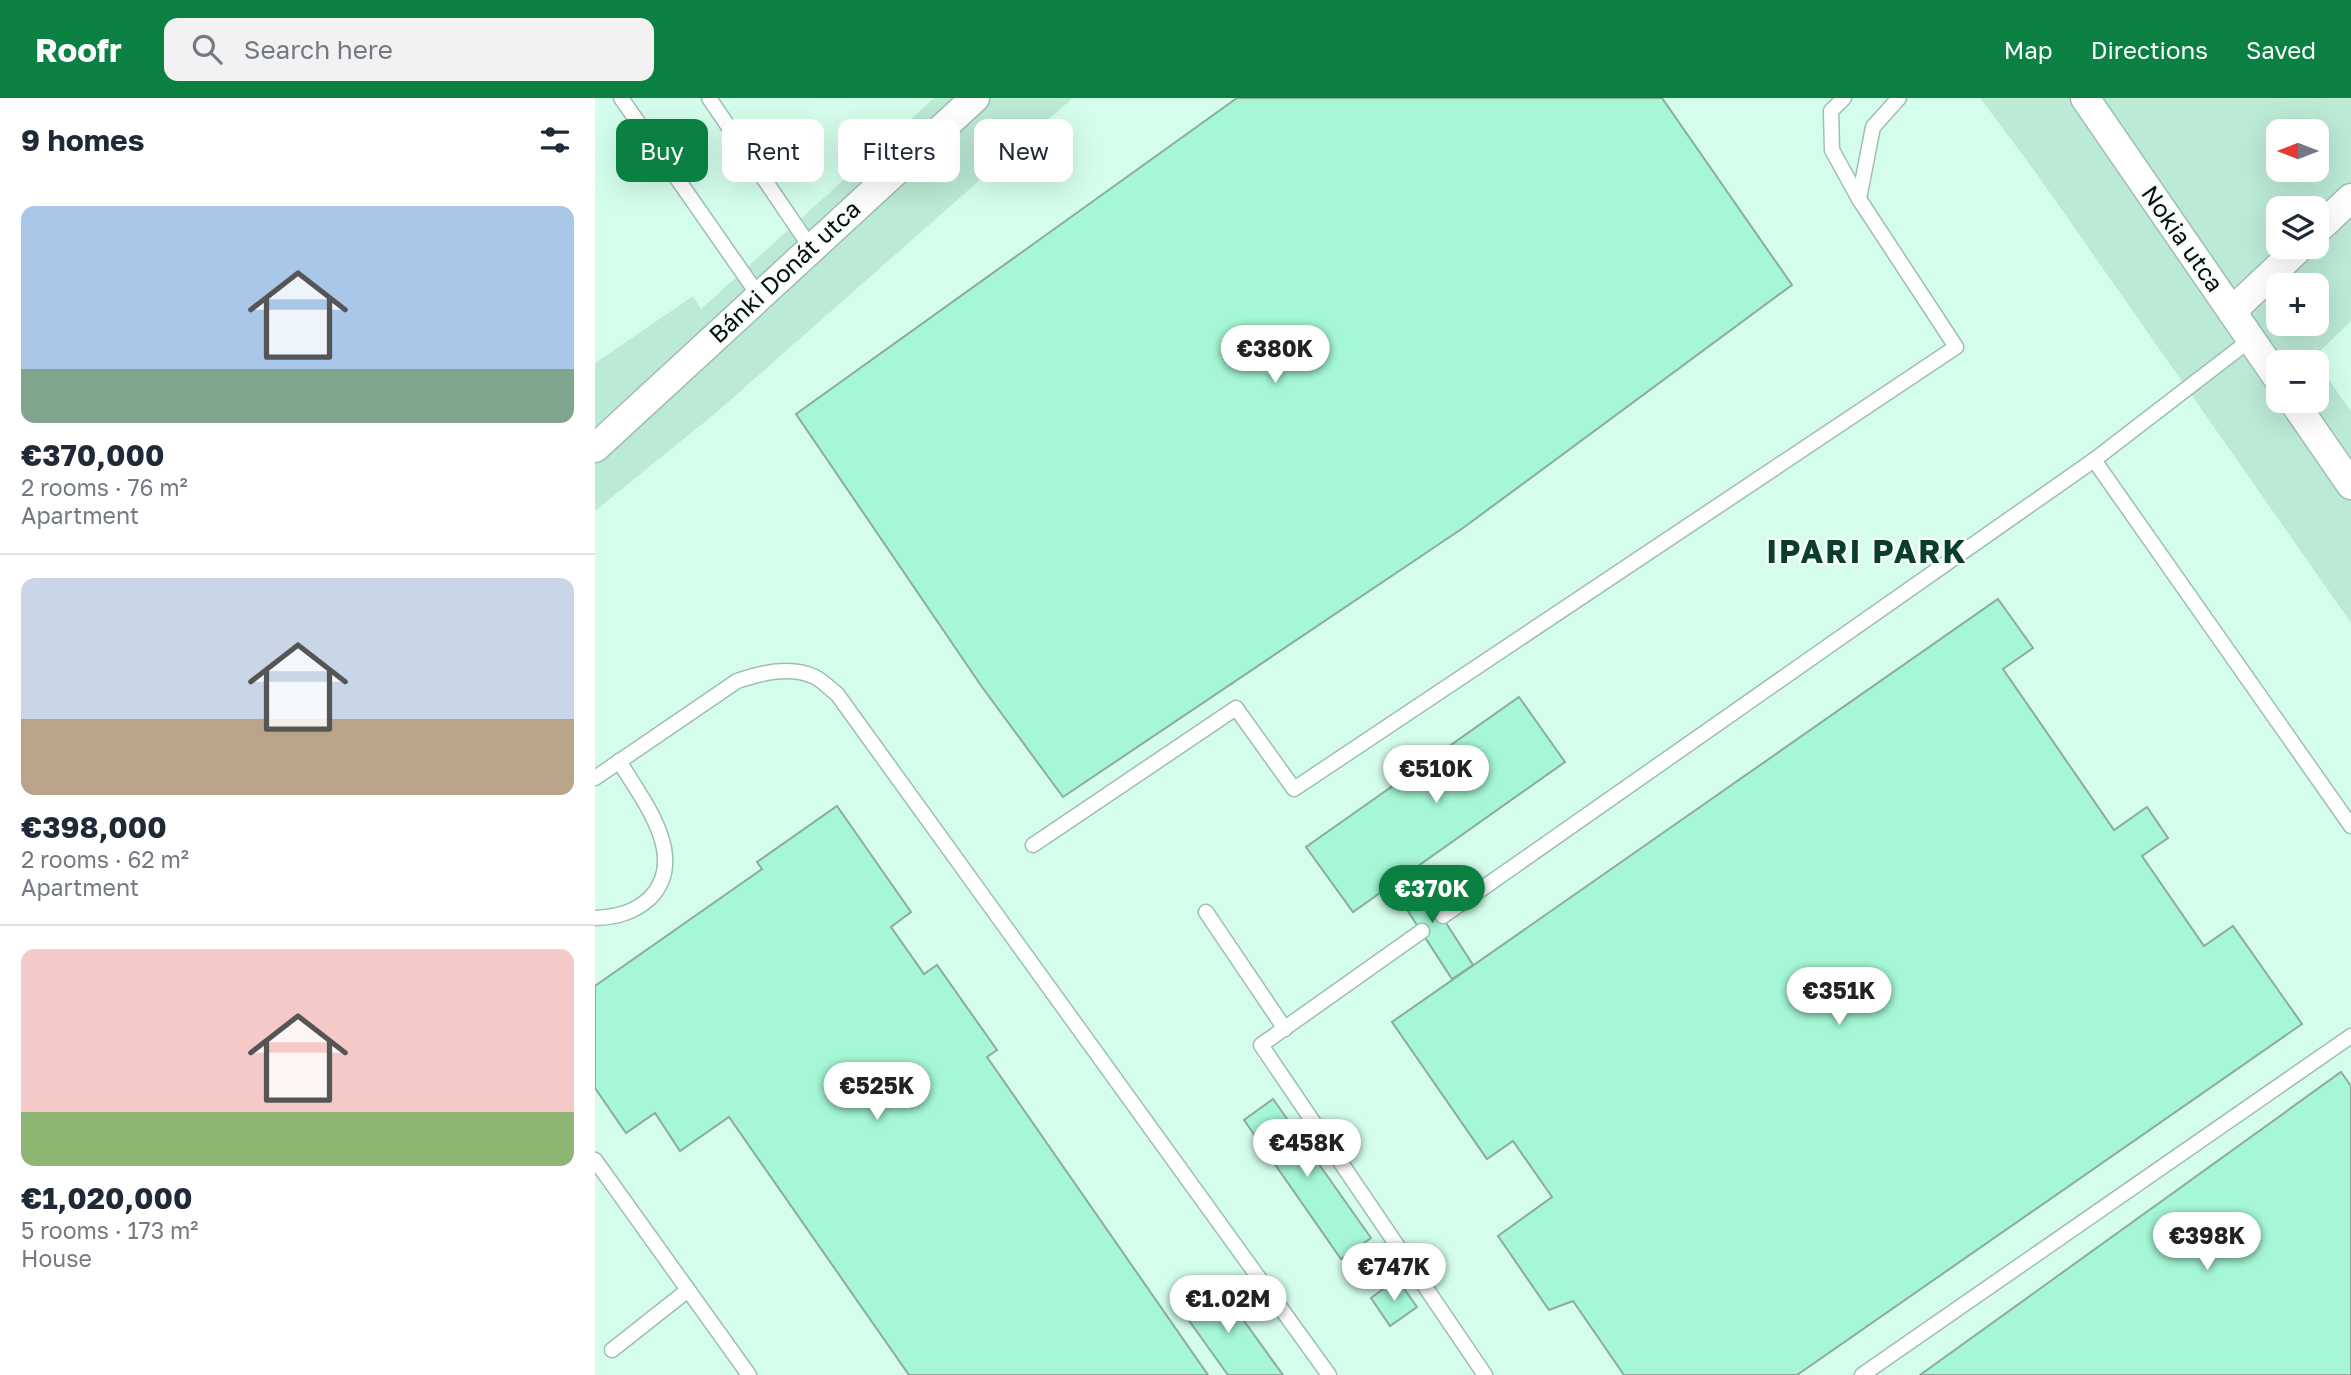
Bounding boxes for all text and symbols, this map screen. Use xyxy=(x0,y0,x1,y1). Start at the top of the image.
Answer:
search box xyxy=(164,18,654,81)
text: Roofr xyxy=(35,30,122,69)
icon: search xyxy=(188,30,226,68)
text: Search here xyxy=(244,34,393,65)
text: Map xyxy=(2004,35,2053,64)
text: Directions xyxy=(2091,35,2208,64)
text: Saved xyxy=(2246,35,2316,64)
chip: Buy xyxy=(616,119,708,182)
chip: Rent xyxy=(722,119,824,182)
chip: Filters xyxy=(838,119,960,182)
chip: New xyxy=(974,119,1073,182)
north arrow xyxy=(2266,119,2329,182)
map controls xyxy=(2266,119,2329,413)
icon: filters xyxy=(536,121,574,159)
text: 9 homes xyxy=(21,122,144,158)
street label: Nokia utca xyxy=(2136,179,2230,297)
street label: Bánki Donát utca xyxy=(702,193,866,348)
button: layers xyxy=(2266,196,2329,259)
icon: home xyxy=(235,252,361,378)
button: + xyxy=(2266,273,2329,336)
pin: €380K xyxy=(1226,326,1324,385)
text: €380K xyxy=(1237,334,1313,362)
button: − xyxy=(2266,350,2329,413)
text: €370,000 xyxy=(21,437,164,473)
text: 2 rooms · 76 m² xyxy=(21,473,188,501)
text: Apartment xyxy=(21,501,139,529)
district label: IPARI PARK xyxy=(1766,532,1968,570)
icon: home xyxy=(235,624,361,750)
pin: €510K xyxy=(1387,746,1485,805)
text: €510K xyxy=(1399,754,1473,782)
text: €398,000 xyxy=(21,809,167,845)
text: 2 rooms · 62 m² xyxy=(21,845,189,873)
pin: €370K xyxy=(1383,866,1481,925)
text: Apartment xyxy=(21,873,139,901)
text: €370K xyxy=(1395,874,1469,902)
pin: €351K xyxy=(1790,968,1888,1027)
text: €351K xyxy=(1803,976,1875,1004)
icon: home xyxy=(235,995,361,1121)
pin: €525K xyxy=(828,1062,926,1122)
text: €525K xyxy=(840,1071,914,1099)
pin: €458K xyxy=(1258,1119,1356,1179)
text: €458K xyxy=(1269,1128,1345,1156)
text: €1,020,000 xyxy=(21,1180,193,1216)
pin: €398K xyxy=(2158,1212,2256,1272)
text: 5 rooms · 173 m² xyxy=(21,1216,199,1244)
text: €398K xyxy=(2169,1221,2245,1249)
text: House xyxy=(21,1244,92,1272)
pin: €747K xyxy=(1345,1244,1443,1303)
text: €747K xyxy=(1358,1252,1430,1280)
pin: €1.02M xyxy=(1171,1276,1285,1335)
text: €1.02M xyxy=(1186,1284,1270,1312)

